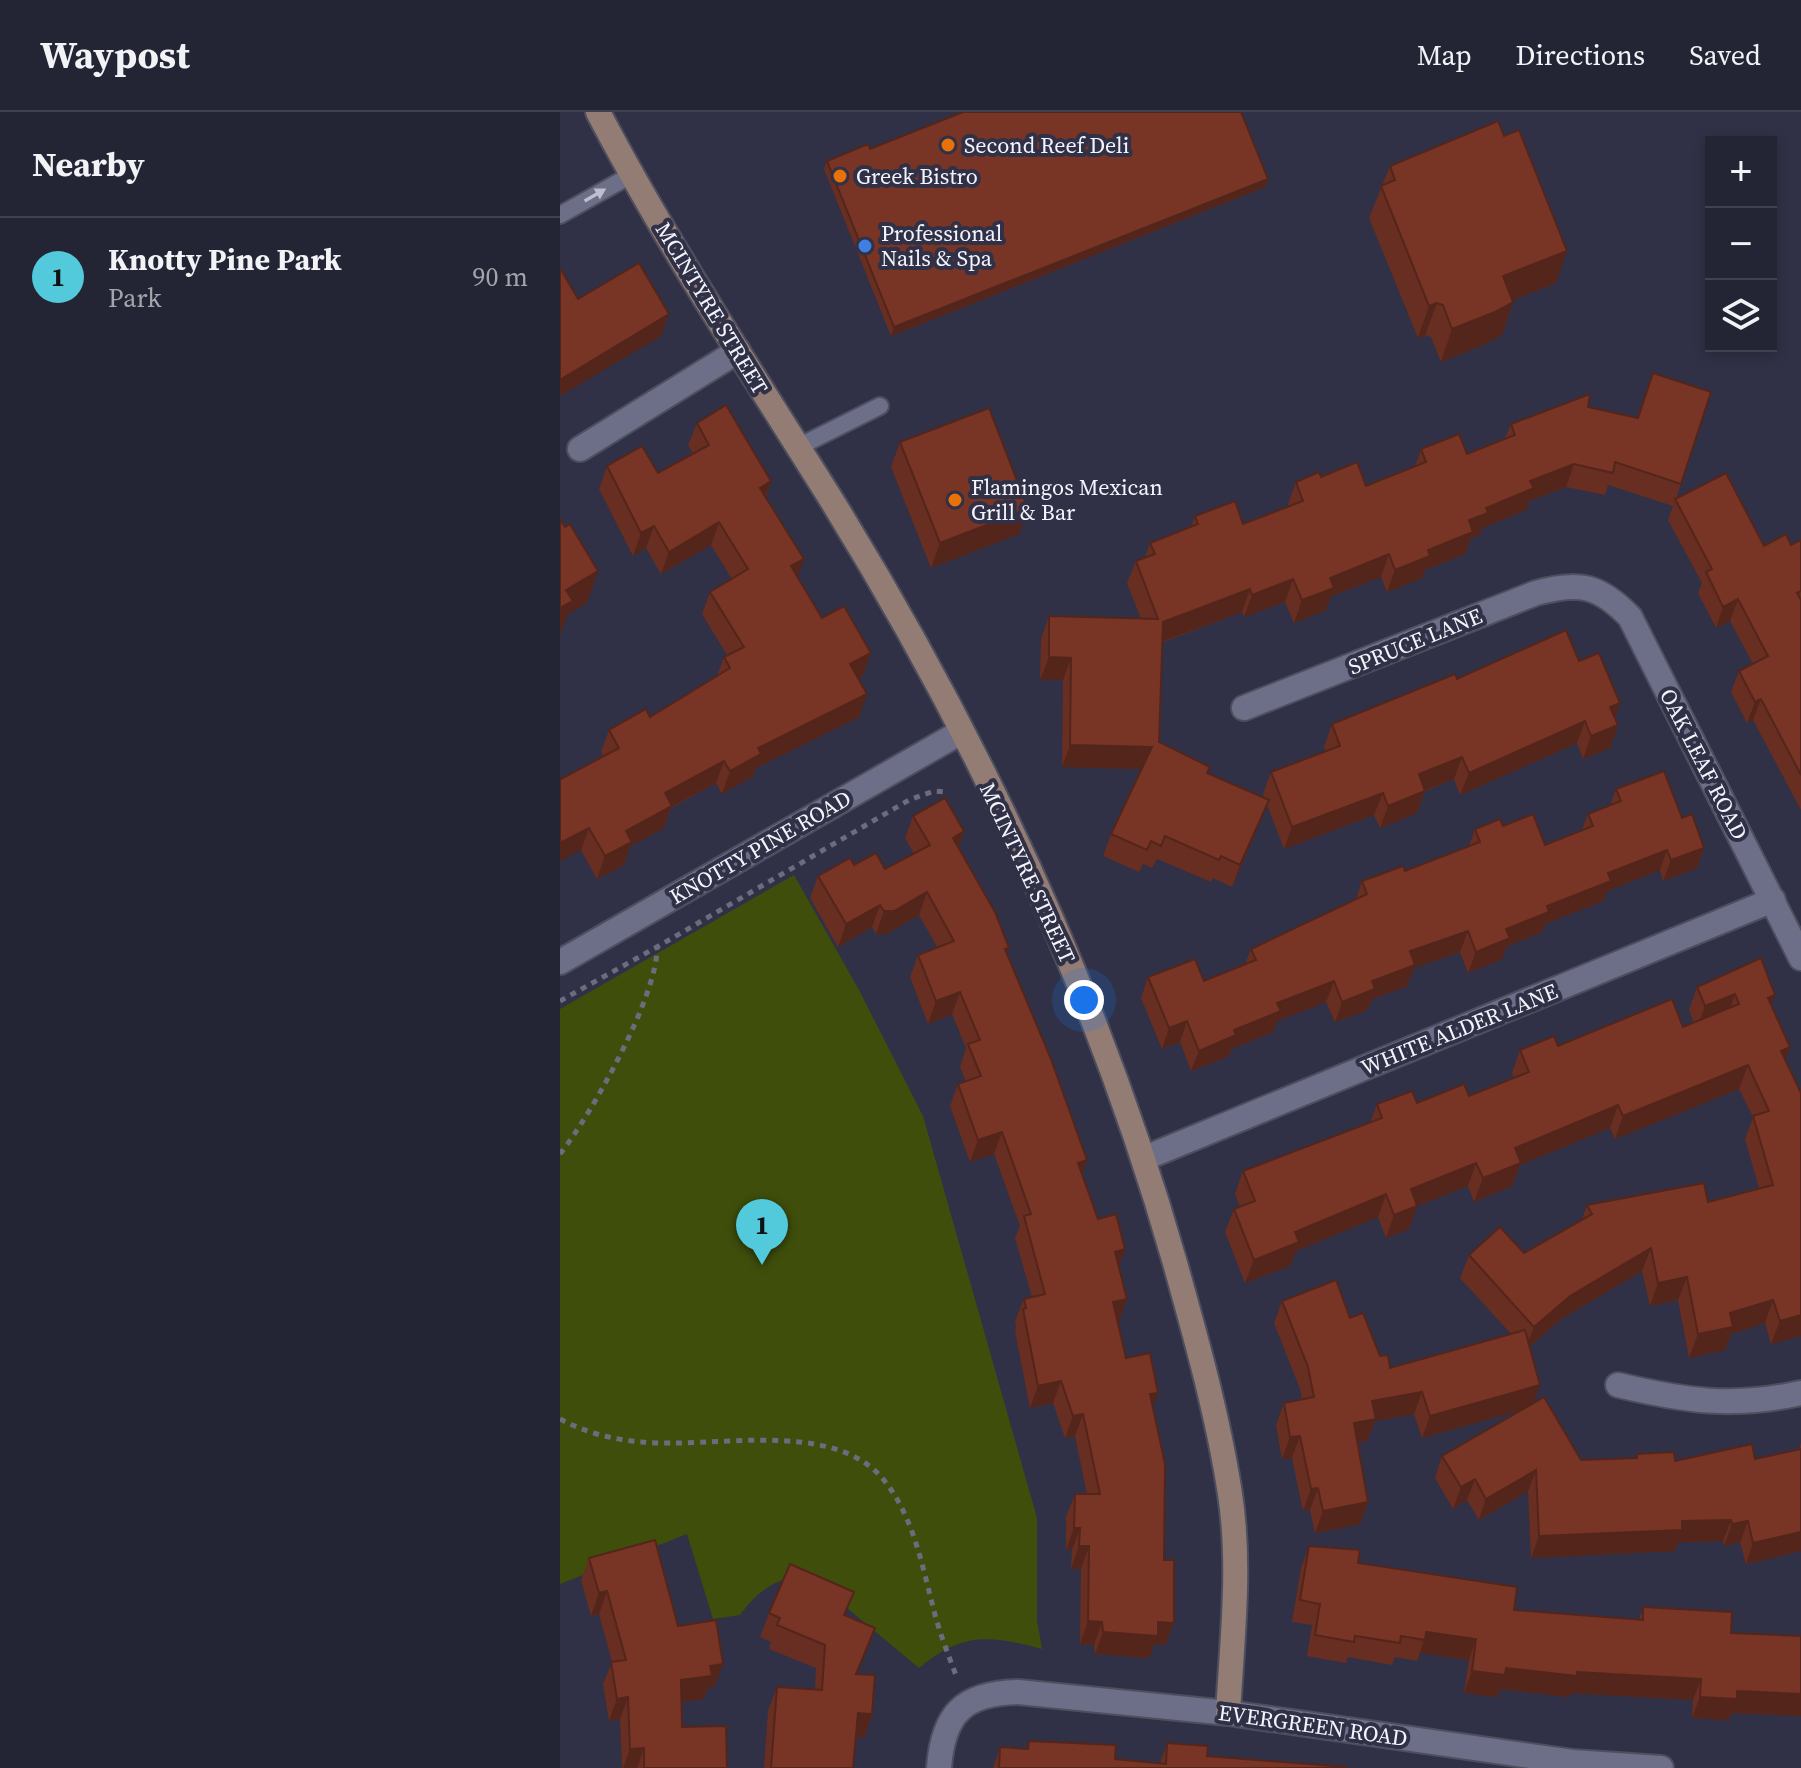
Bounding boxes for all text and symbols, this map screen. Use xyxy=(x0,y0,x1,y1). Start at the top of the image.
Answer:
text: Waypost xyxy=(40,29,190,81)
text: Map xyxy=(1417,36,1472,74)
text: Directions xyxy=(1516,36,1645,74)
text: Saved xyxy=(1689,36,1761,74)
place label: Second Reef Deli xyxy=(964,130,1129,160)
marker: Second Reef Deli xyxy=(939,136,957,154)
map controls xyxy=(1705,136,1777,352)
button: + xyxy=(1705,136,1777,208)
text: Nearby xyxy=(32,141,145,187)
place label: Greek Bistro xyxy=(856,161,978,191)
marker: Greek Bistro xyxy=(831,167,849,185)
one-way arrow xyxy=(584,188,607,202)
button: − xyxy=(1705,208,1777,280)
street label: MCINTYRE STREET xyxy=(649,216,775,400)
place label: Professional Nails & Spa xyxy=(881,218,1002,273)
marker: Professional Nails & Spa xyxy=(856,237,874,255)
text: Knotty Pine Park xyxy=(108,239,342,280)
text: 1 xyxy=(51,259,65,295)
text: 90 m xyxy=(473,259,528,295)
text: Park xyxy=(108,280,161,316)
button: layers xyxy=(1705,280,1777,352)
place label: Flamingos Mexican Grill & Bar xyxy=(971,472,1163,527)
marker: Flamingos Mexican Grill & Bar xyxy=(946,491,964,509)
street label: SPRUCE LANE xyxy=(1344,601,1486,681)
street label: OAK LEAF ROAD xyxy=(1653,683,1755,845)
street label: MCINTYRE STREET xyxy=(973,778,1083,968)
street label: KNOTTY PINE ROAD xyxy=(664,783,856,911)
street label: WHITE ALDER LANE xyxy=(1356,976,1562,1082)
your location xyxy=(1064,980,1104,1020)
pin: 1 xyxy=(736,1199,788,1265)
street label: EVERGREEN ROAD xyxy=(1217,1697,1409,1753)

